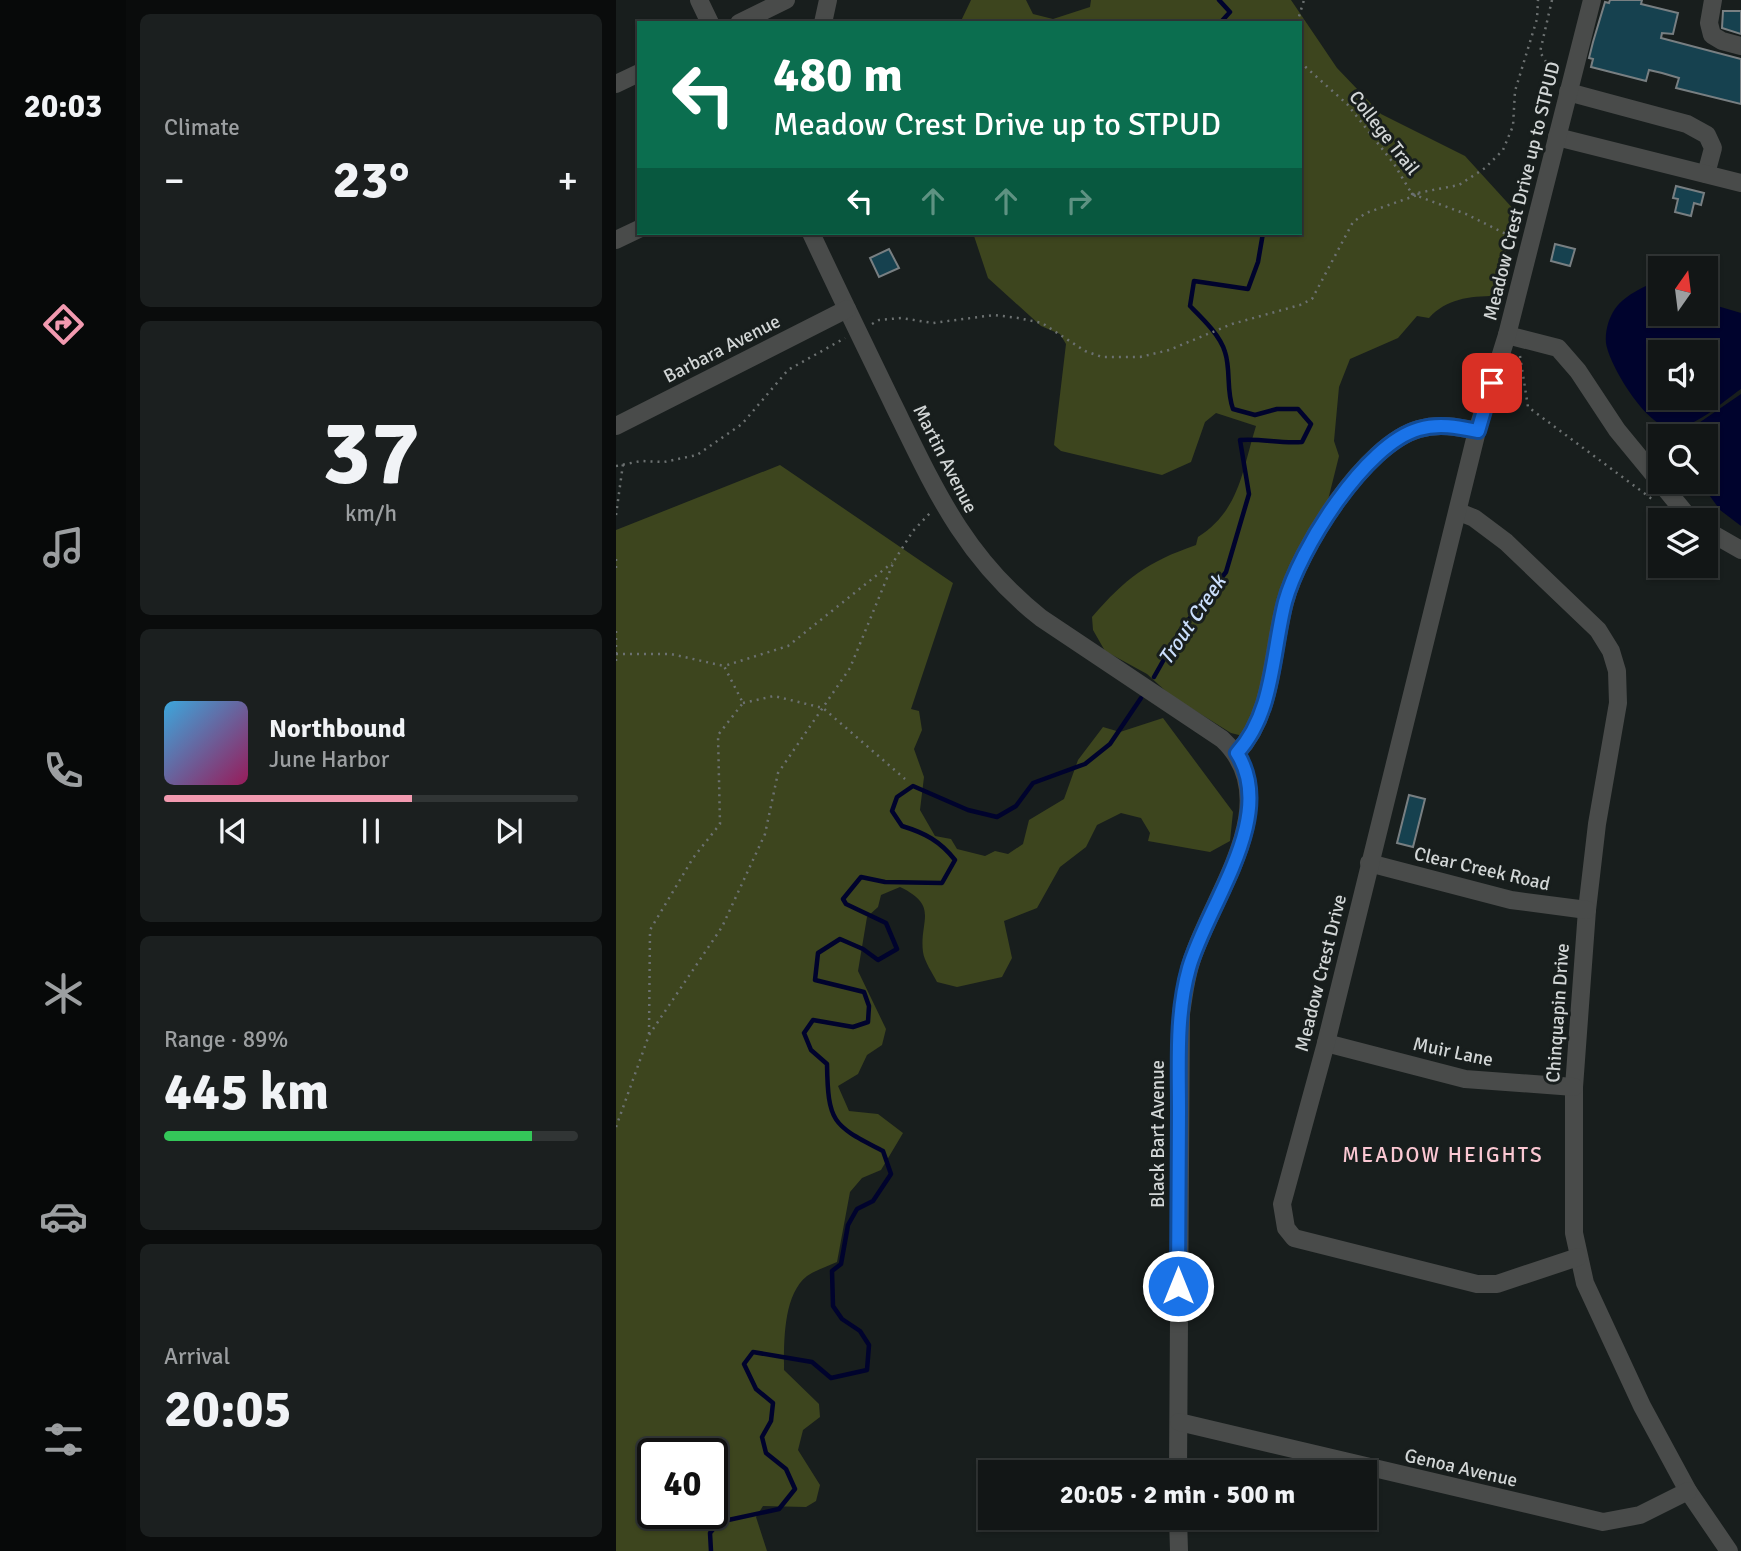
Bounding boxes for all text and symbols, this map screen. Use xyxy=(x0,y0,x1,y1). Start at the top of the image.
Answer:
text: 480 m xyxy=(773,45,903,105)
icon: left xyxy=(658,49,749,140)
street label: Meadow Crest Drive up to STPUD xyxy=(1478,59,1566,323)
street label: College Trail xyxy=(1343,86,1425,180)
text: 20:03 xyxy=(24,87,102,126)
text: Meadow Crest Drive up to STPUD xyxy=(773,105,1221,144)
text: Climate xyxy=(164,113,240,142)
text: 23° xyxy=(333,148,409,212)
text: − xyxy=(164,157,185,204)
text: + xyxy=(557,157,578,204)
icon: left xyxy=(841,182,879,220)
icon: ahead xyxy=(914,182,952,220)
icon: ahead xyxy=(987,182,1025,220)
icon: right xyxy=(1060,182,1098,220)
north arrow xyxy=(1648,256,1718,326)
map controls xyxy=(1648,256,1718,578)
icon: directions xyxy=(39,300,88,349)
street label: Barbara Avenue xyxy=(660,309,784,389)
button: sound xyxy=(1648,340,1718,410)
pin xyxy=(1462,353,1522,413)
icon: arrive xyxy=(1473,364,1511,402)
text: 37 xyxy=(322,397,420,510)
street label: Martin Avenue xyxy=(907,401,983,517)
button: search xyxy=(1648,424,1718,494)
text: km/h xyxy=(345,499,397,528)
button: layers xyxy=(1648,508,1718,578)
icon: music xyxy=(39,523,88,572)
water label: Trout Creek xyxy=(1153,568,1233,670)
text: Northbound xyxy=(269,713,406,745)
text: June Harbor xyxy=(269,745,389,774)
icon: phone xyxy=(39,746,88,795)
icon: previous xyxy=(214,812,252,850)
icon: pause xyxy=(352,812,390,850)
icon: next xyxy=(490,812,528,850)
street label: Clear Creek Road xyxy=(1412,842,1552,896)
street label: Meadow Crest Drive xyxy=(1290,892,1352,1054)
street label: Chinquapin Drive xyxy=(1541,942,1575,1084)
icon: climate xyxy=(39,969,88,1018)
text: Range · 89% xyxy=(164,1025,288,1054)
street label: Muir Lane xyxy=(1411,1032,1495,1072)
text: 445 km xyxy=(164,1060,329,1124)
street label: Black Bart Avenue xyxy=(1146,1060,1170,1208)
district label: MEADOW HEIGHTS xyxy=(1342,1142,1544,1168)
icon: car xyxy=(39,1192,88,1241)
position arrow xyxy=(1141,1249,1215,1323)
text: Arrival xyxy=(164,1342,230,1371)
text: 20:05 xyxy=(164,1377,292,1441)
icon: filters xyxy=(39,1415,88,1464)
speed limit sign: 40 xyxy=(637,1438,728,1529)
street label: Genoa Avenue xyxy=(1402,1443,1520,1493)
text: 20:05 · 2 min · 500 m xyxy=(1060,1479,1295,1511)

